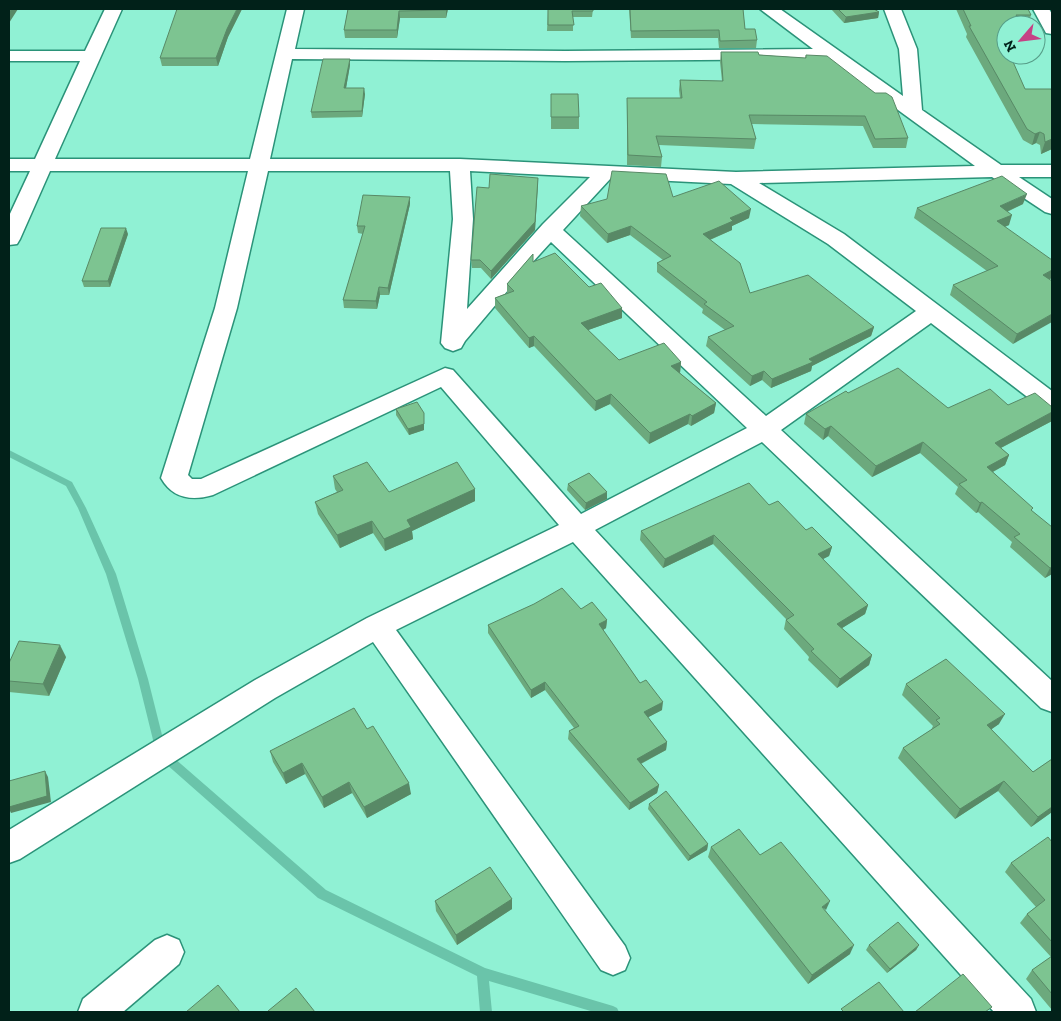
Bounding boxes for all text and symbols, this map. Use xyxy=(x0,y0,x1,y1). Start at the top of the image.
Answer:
north arrow xyxy=(996,15,1046,65)
text: N xyxy=(1000,37,1020,55)

